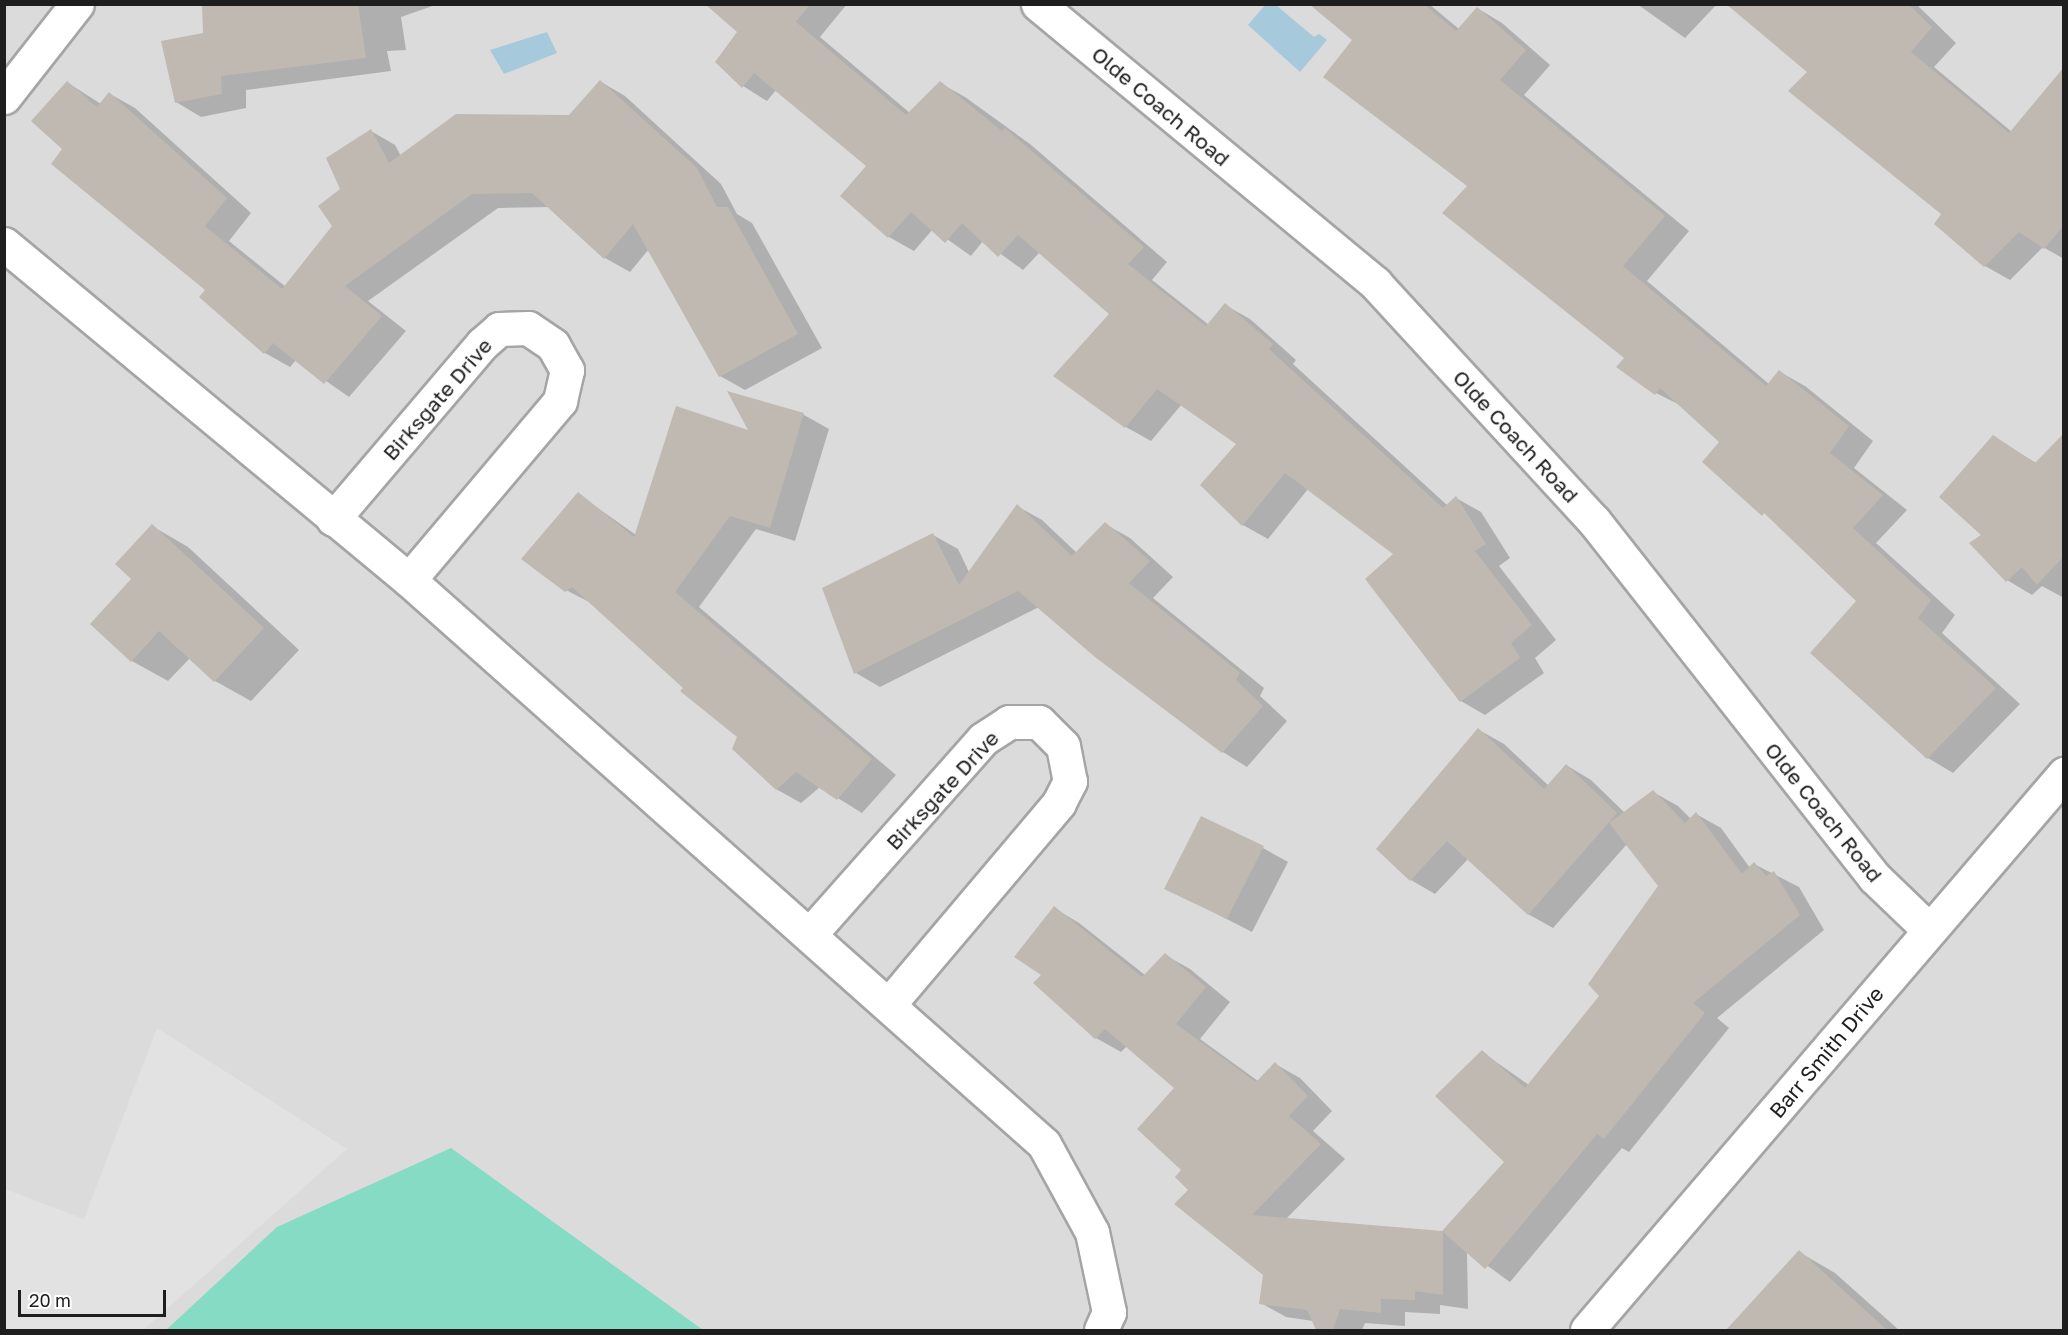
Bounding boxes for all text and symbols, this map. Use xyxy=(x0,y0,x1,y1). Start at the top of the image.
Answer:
street label: Olde Coach Road xyxy=(1087,41,1235,171)
street label: Birksgate Drive xyxy=(377,333,497,465)
street label: Olde Coach Road xyxy=(1448,364,1584,508)
street label: Birksgate Drive xyxy=(881,725,1003,855)
street label: Olde Coach Road xyxy=(1760,737,1888,887)
street label: Barr Smith Drive xyxy=(1764,981,1888,1123)
scale bar xyxy=(21,1278,170,1316)
text: 20 m xyxy=(29,1289,71,1311)

